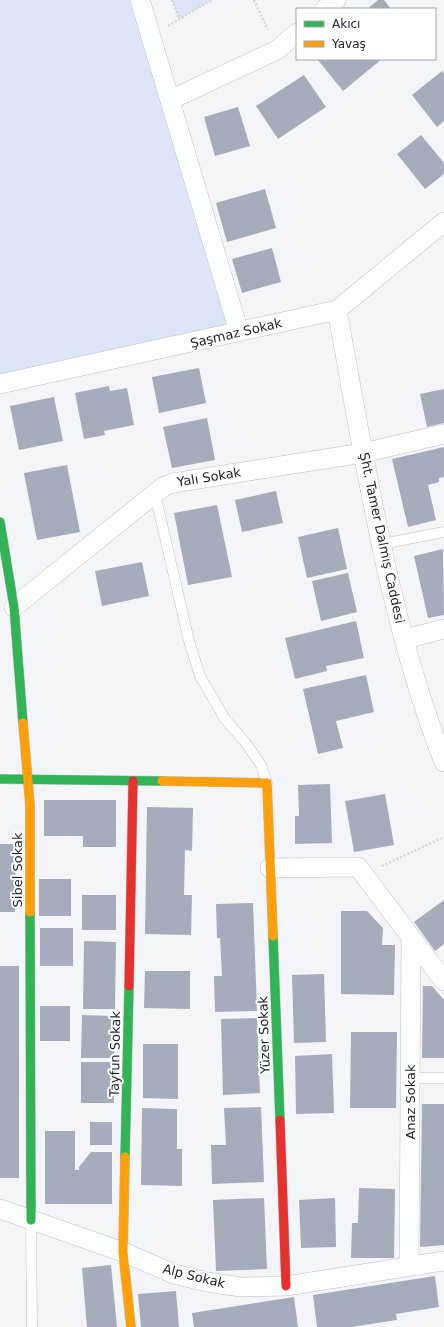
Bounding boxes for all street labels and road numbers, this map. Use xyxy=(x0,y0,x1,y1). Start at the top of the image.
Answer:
street label: Şaşmaz Sokak xyxy=(189,315,284,351)
street label: Şht. Tamer Dalmış Caddesi xyxy=(357,451,407,625)
street label: Yalı Sokak xyxy=(175,464,242,490)
street label: Sibel Sokak xyxy=(10,832,25,907)
street label: Yüzer Sokak xyxy=(255,995,273,1075)
street label: Tayfun Sokak xyxy=(107,1011,123,1098)
street label: Anaz Sokak xyxy=(403,1064,418,1140)
street label: Alp Sokak xyxy=(161,1261,227,1291)

